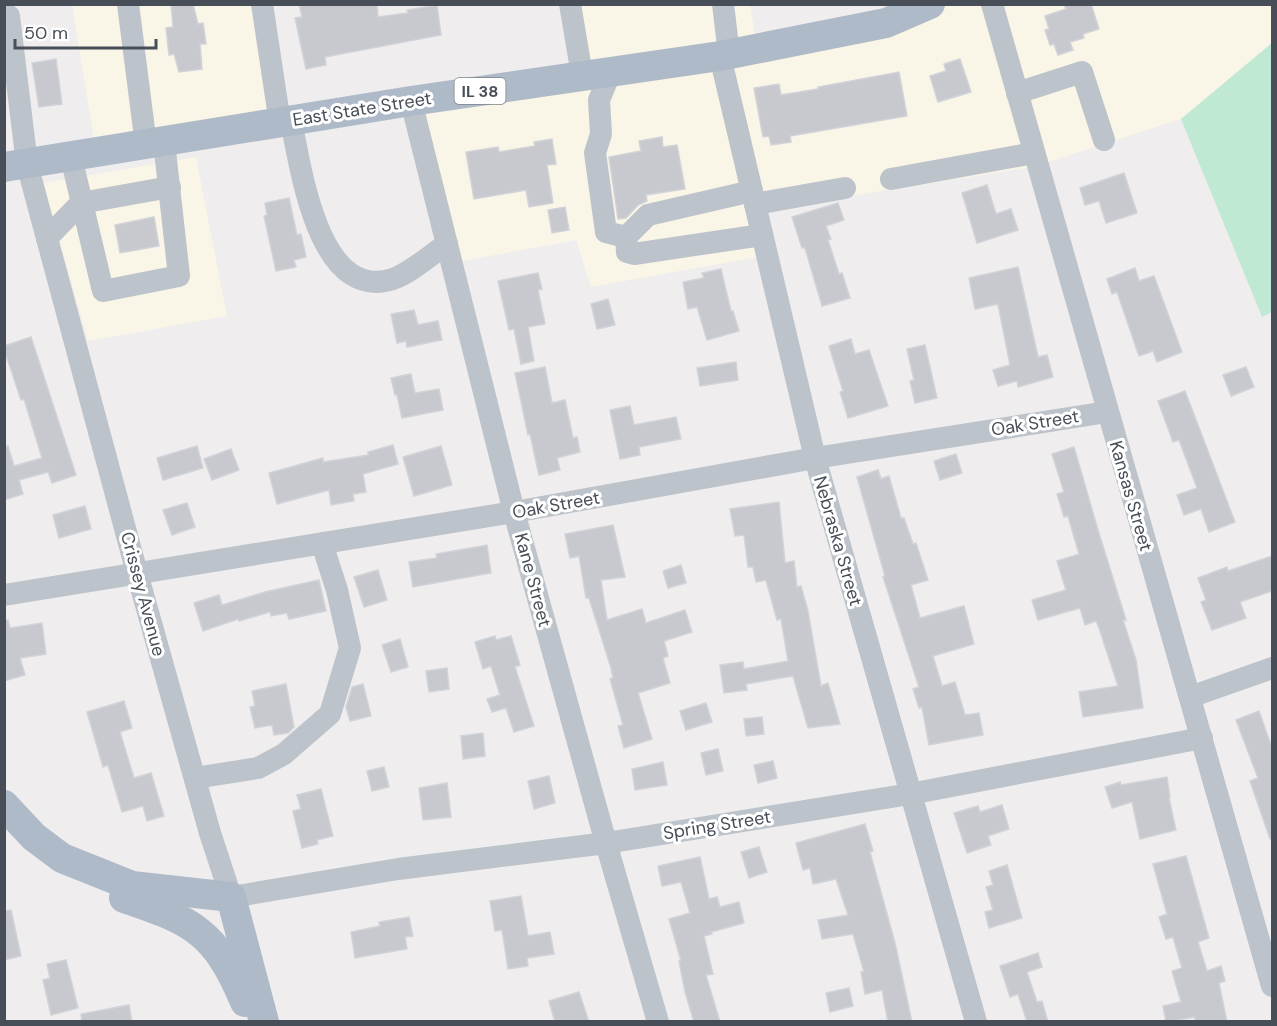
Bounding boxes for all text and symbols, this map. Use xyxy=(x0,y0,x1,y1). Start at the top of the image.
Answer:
scale bar xyxy=(15,12,156,50)
text: 50 m xyxy=(24,21,68,45)
road number: IL 38 xyxy=(454,78,506,104)
street label: East State Street xyxy=(291,86,433,132)
street label: Oak Street xyxy=(989,404,1081,442)
street label: Kansas Street xyxy=(1104,438,1158,554)
street label: Nebraska Street xyxy=(808,473,868,609)
street label: Oak Street xyxy=(510,485,602,525)
street label: Crissey Avenue xyxy=(115,529,171,659)
street label: Kane Street xyxy=(509,530,557,630)
street label: Spring Street xyxy=(661,805,773,845)

